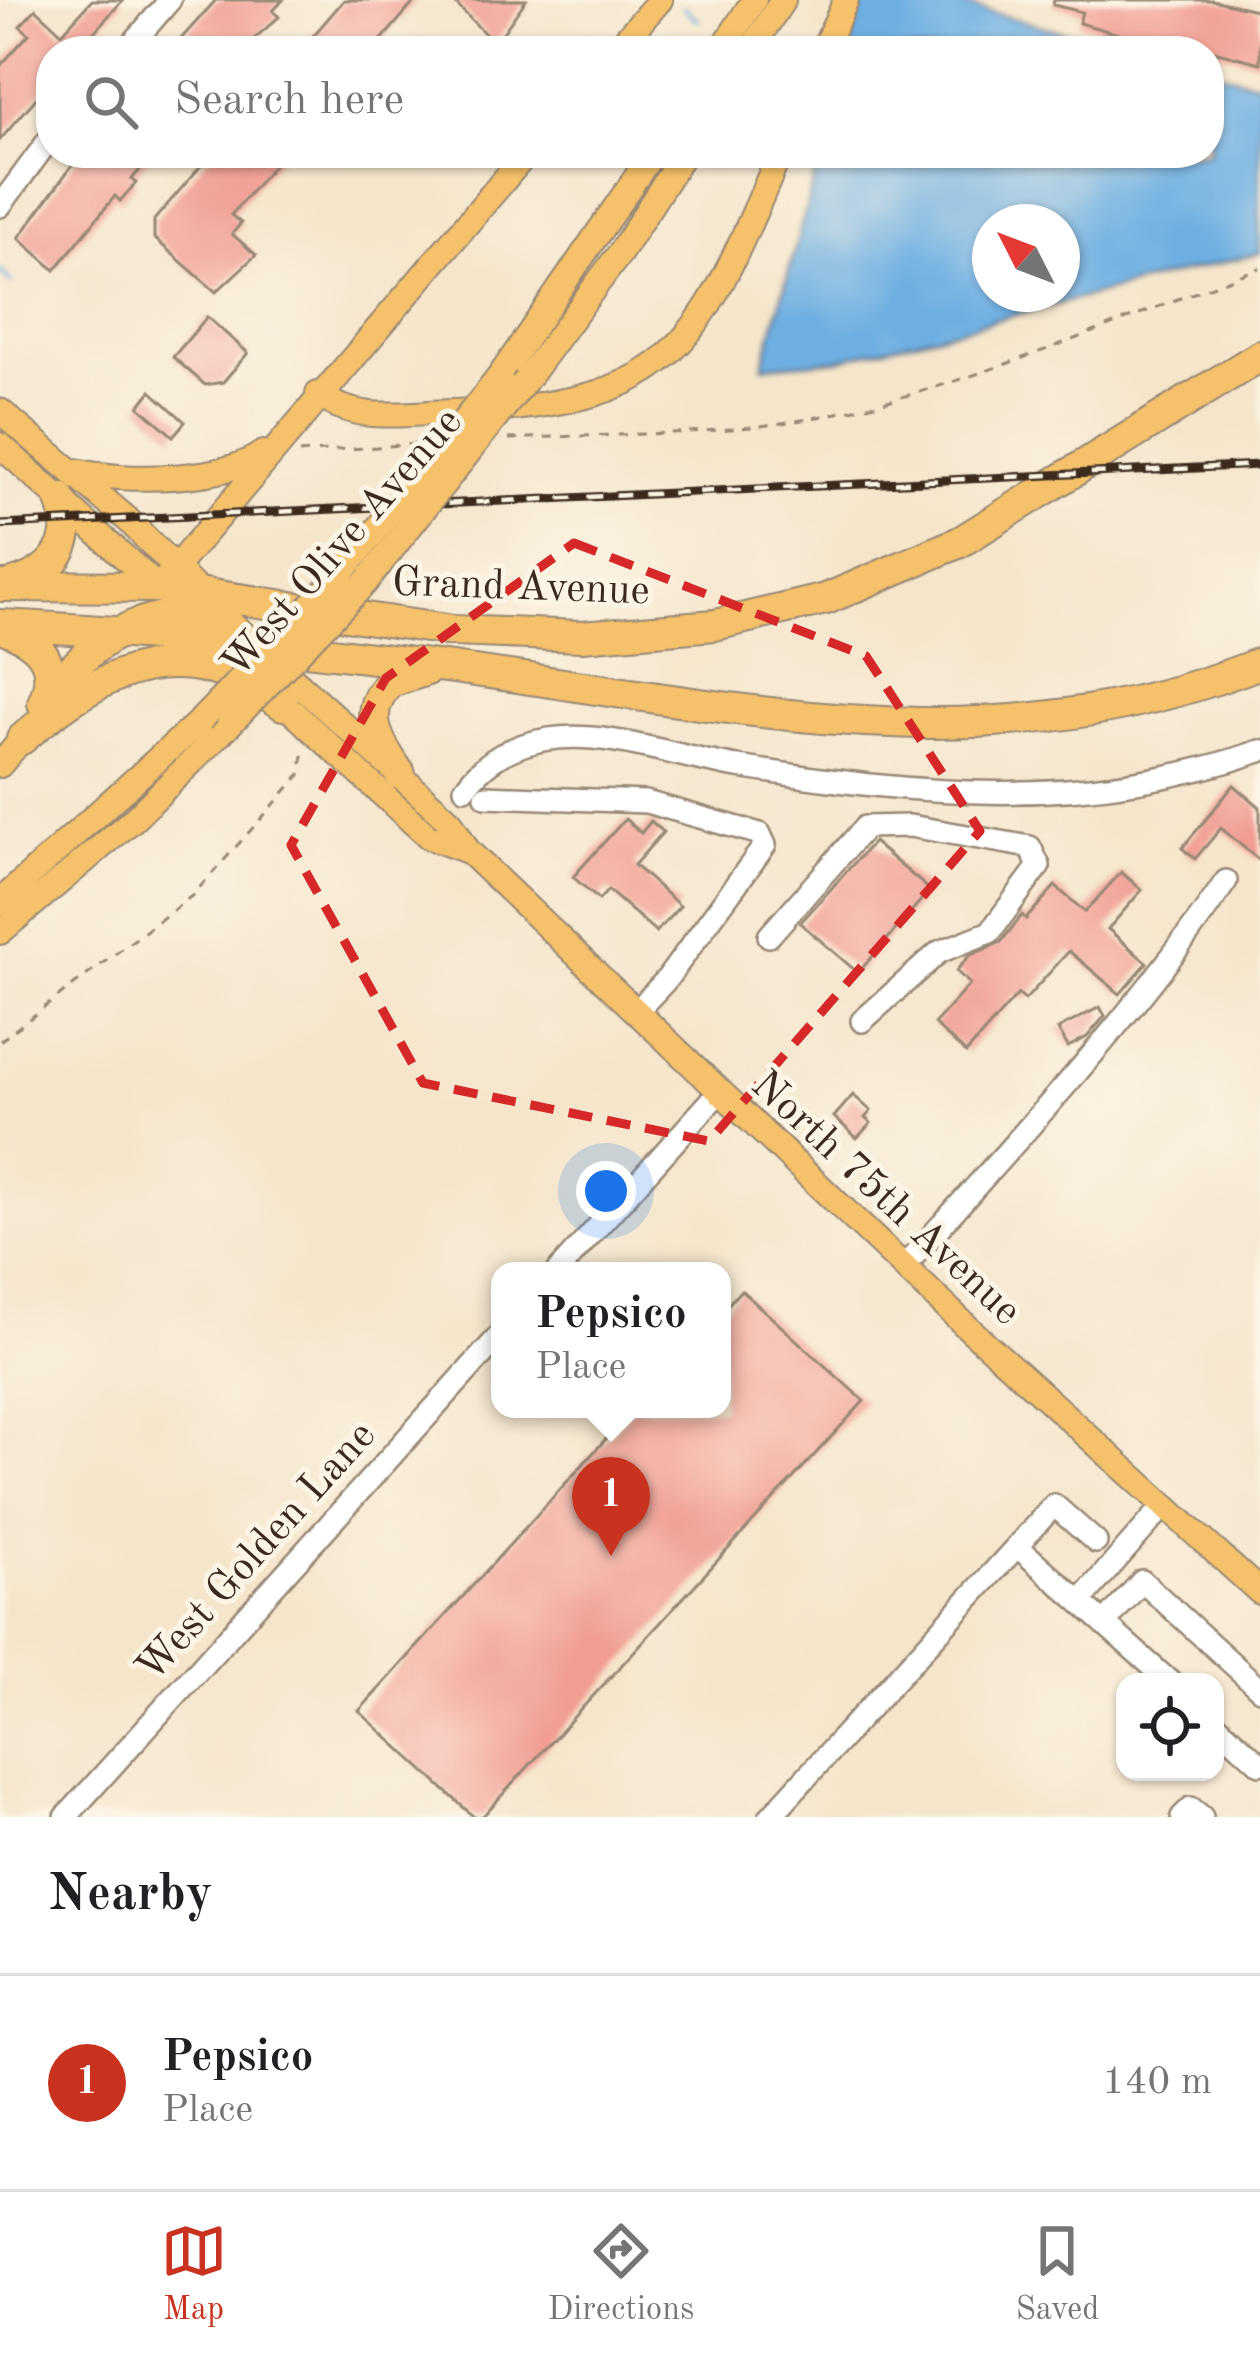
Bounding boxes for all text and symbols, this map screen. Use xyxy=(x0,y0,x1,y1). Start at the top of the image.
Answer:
search box xyxy=(36,36,1224,168)
icon: search xyxy=(78,69,144,135)
text: Search here xyxy=(174,79,404,124)
north arrow xyxy=(972,204,1080,312)
street label: West Olive Avenue xyxy=(215,401,471,686)
street label: Grand Avenue xyxy=(391,563,650,613)
street label: North 75th Avenue xyxy=(743,1064,1028,1334)
your location xyxy=(576,1161,636,1221)
popup xyxy=(491,1262,731,1418)
text: Pepsico xyxy=(535,1293,687,1338)
text: Place xyxy=(535,1348,627,1387)
street label: West Golden Lane xyxy=(130,1415,384,1691)
pin: 1 xyxy=(572,1457,650,1556)
map controls xyxy=(1116,1673,1224,1781)
button: locate xyxy=(1116,1673,1224,1781)
text: Nearby xyxy=(48,1870,213,1921)
text: Pepsico xyxy=(162,2036,313,2081)
text: 1 xyxy=(76,2063,98,2102)
text: 140 m xyxy=(1102,2063,1212,2102)
text: Place xyxy=(162,2091,253,2130)
tab: Map xyxy=(161,2218,227,2331)
tab: Directions xyxy=(548,2218,694,2331)
tab: Saved xyxy=(1015,2218,1099,2331)

